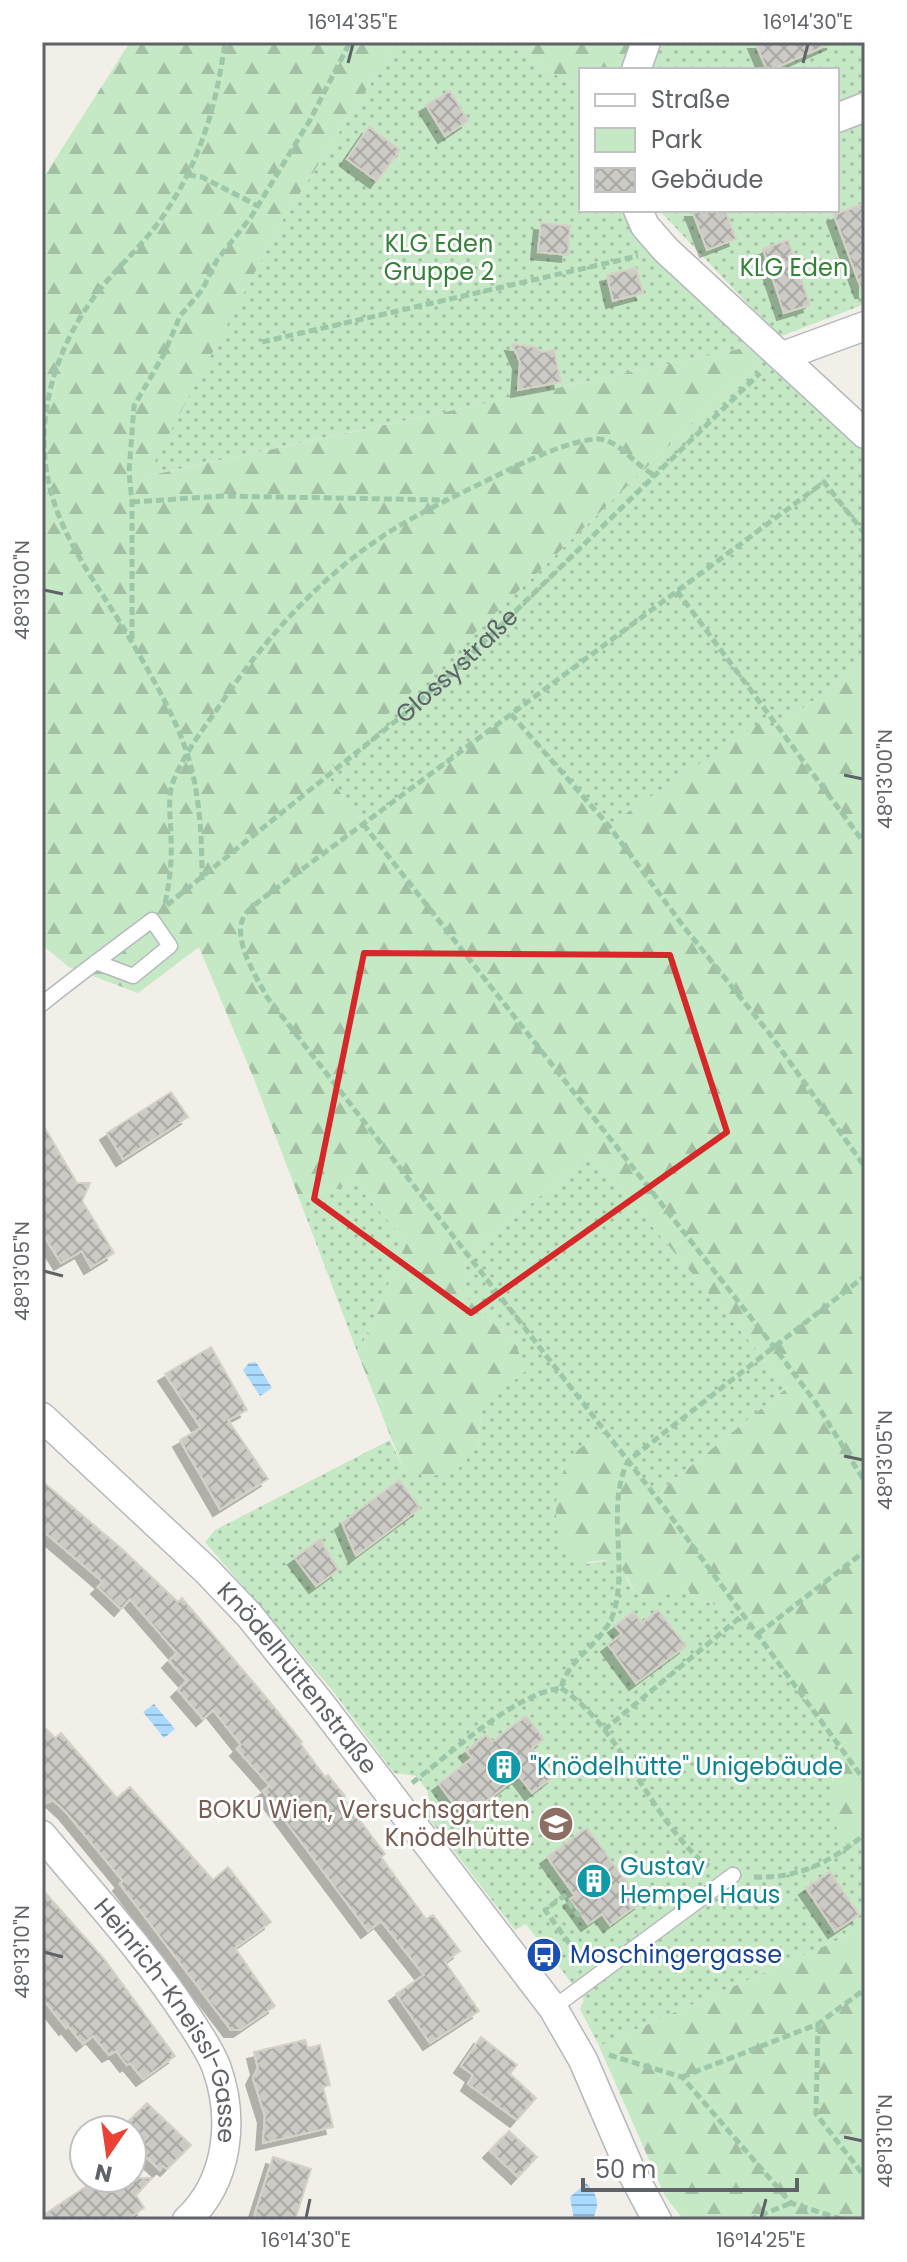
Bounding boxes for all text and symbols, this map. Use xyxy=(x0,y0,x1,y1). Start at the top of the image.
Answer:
text: 16°14'35"E xyxy=(308,8,398,36)
text: 16°14'30"E xyxy=(763,8,853,36)
legend xyxy=(579,68,839,212)
text: Straße xyxy=(651,83,730,116)
text: Park xyxy=(651,123,703,156)
text: Gebäude xyxy=(651,163,763,196)
park label: KLG Eden Gruppe 2 xyxy=(384,227,494,288)
park label: KLG Eden xyxy=(740,251,848,284)
text: 48°13'00"N xyxy=(8,540,36,640)
street label: Glossystraße xyxy=(388,600,525,731)
text: 48°13'00"N xyxy=(871,729,899,829)
text: 48°13'05"N xyxy=(8,1221,36,1321)
text: 48°13'05"N xyxy=(871,1410,899,1510)
street label: Knödelhüttenstraße xyxy=(210,1575,385,1781)
building icon: "Knödelhütte" Unigebäude xyxy=(485,1748,523,1786)
place label: "Knödelhütte" Unigebäude xyxy=(530,1750,843,1783)
place label: BOKU Wien, Versuchsgarten Knödelhütte xyxy=(198,1793,530,1854)
school or university icon: BOKU Wien, Versuchsgarten Knödelhütte xyxy=(537,1805,575,1843)
place label: Gustav Hempel Haus xyxy=(620,1850,780,1911)
building icon: Gustav Hempel Haus xyxy=(575,1862,613,1900)
street label: Heinrich-Kneissl-Gasse xyxy=(87,1891,243,2144)
text: 48°13'10"N xyxy=(8,1905,36,1999)
bus stop icon: Moschingergasse xyxy=(525,1936,563,1974)
place label: Moschingergasse xyxy=(570,1938,782,1971)
text: 48°13'10"N xyxy=(871,2094,899,2188)
north arrow xyxy=(68,2114,148,2194)
scale bar xyxy=(583,2142,797,2192)
text: 50 m xyxy=(595,2153,656,2186)
text: N xyxy=(92,2156,115,2190)
text: 16°14'30"E xyxy=(261,2226,351,2254)
text: 16°14'25"E xyxy=(716,2226,806,2254)

